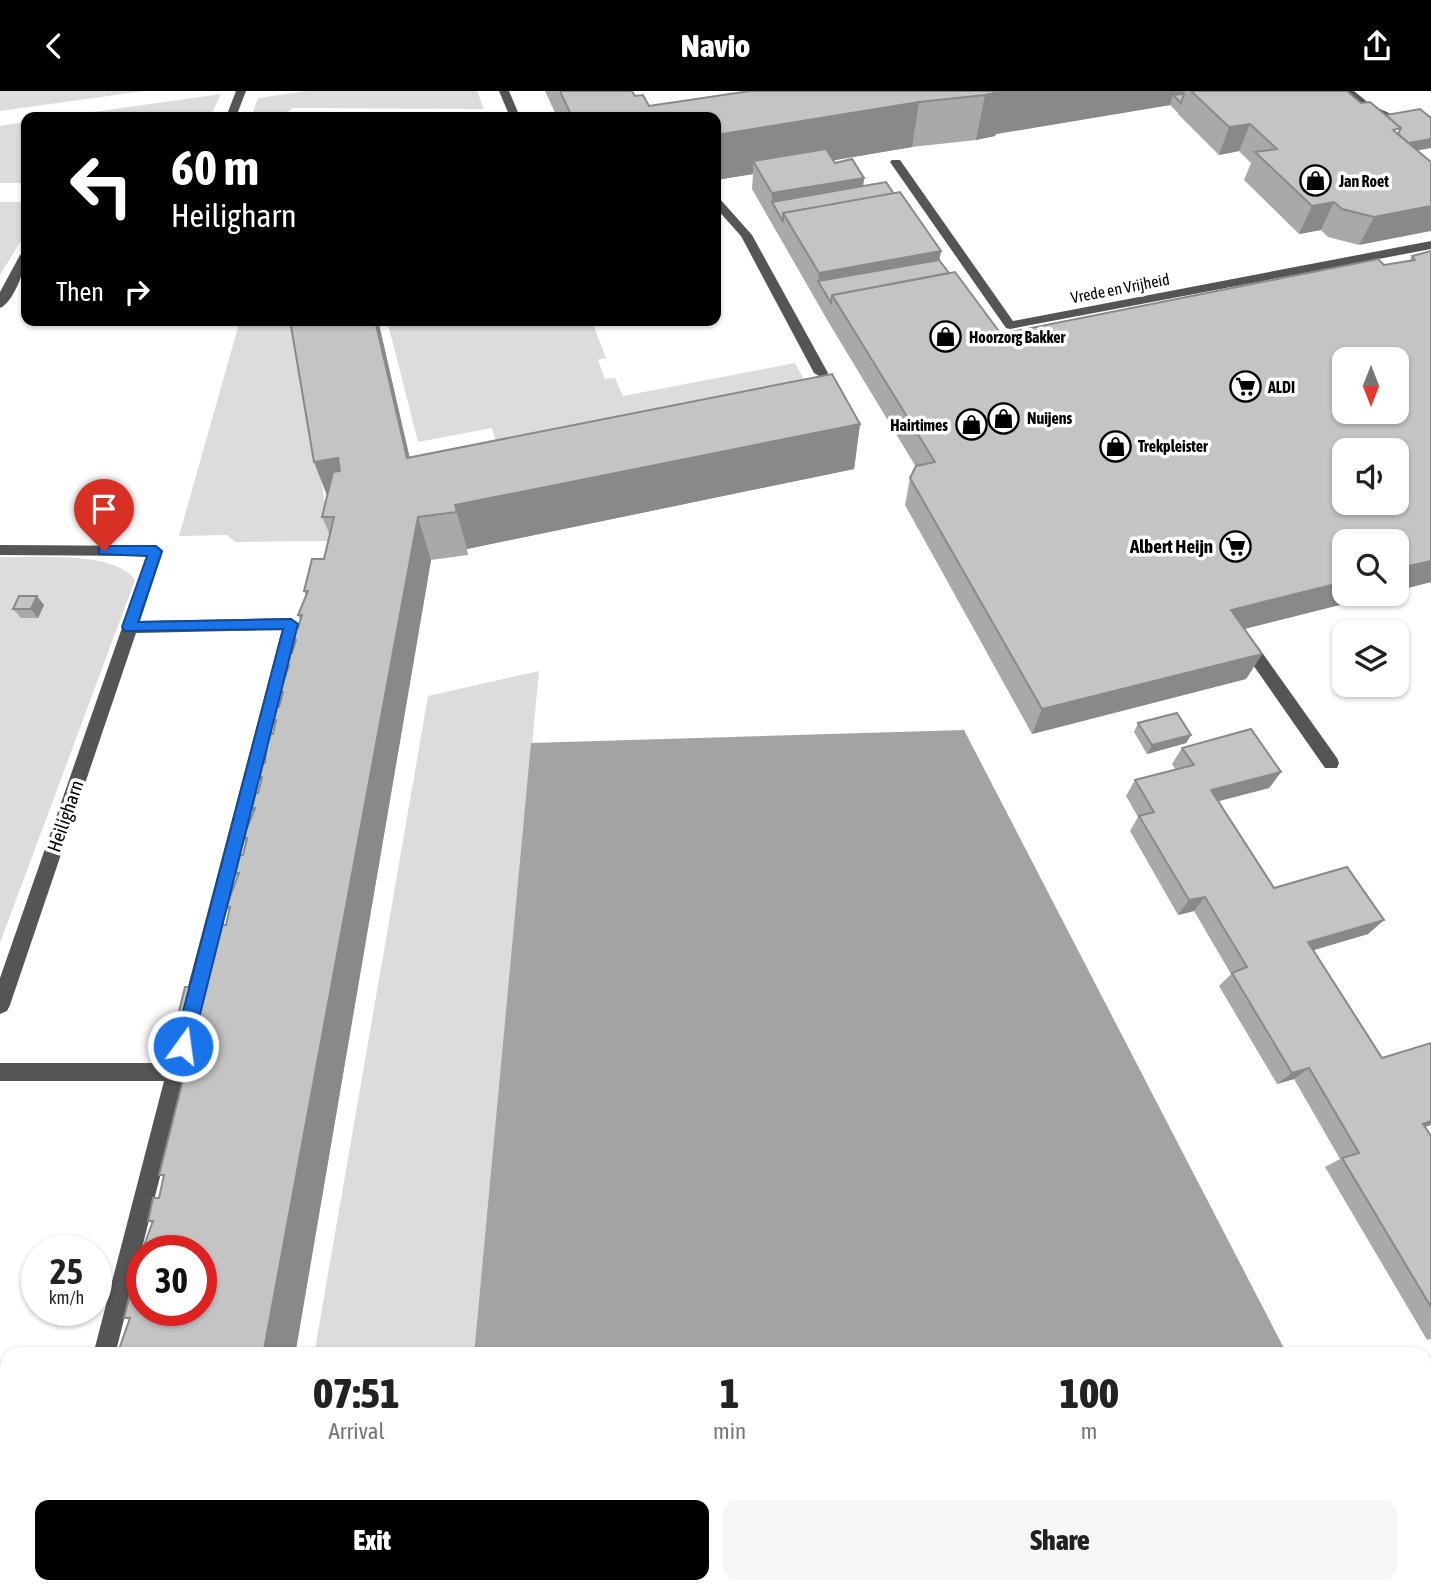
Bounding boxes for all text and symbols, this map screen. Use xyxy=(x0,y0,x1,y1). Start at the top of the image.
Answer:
icon: back xyxy=(35,27,73,65)
text: Navio xyxy=(681,27,750,64)
icon: share xyxy=(1358,27,1396,65)
text: 60 m xyxy=(171,139,259,195)
icon: left xyxy=(56,140,147,231)
shop icon: Jan Roet xyxy=(1299,164,1333,198)
place label: Jan Roet xyxy=(1338,172,1389,190)
text: Heiligharn xyxy=(171,197,296,234)
street label: Vrede en Vrijheid xyxy=(1069,270,1171,307)
icon: right xyxy=(118,273,156,311)
text: Then xyxy=(56,277,104,307)
shop icon: Hoorzorg Bakker xyxy=(929,320,963,354)
place label: Hoorzorg Bakker xyxy=(969,328,1066,346)
north arrow xyxy=(1332,347,1409,423)
map controls xyxy=(1332,347,1409,697)
supermarket icon: ALDI xyxy=(1228,370,1262,404)
place label: ALDI xyxy=(1267,378,1295,396)
shop icon: Nuijens xyxy=(987,401,1021,435)
shop icon: Hairtimes xyxy=(954,408,988,442)
place label: Nuijens xyxy=(1027,409,1073,427)
place label: Hairtimes xyxy=(890,416,948,434)
shop icon: Trekpleister xyxy=(1098,429,1132,463)
place label: Trekpleister xyxy=(1138,437,1208,455)
button: sound xyxy=(1332,438,1409,515)
pin xyxy=(74,479,134,551)
icon: arrive xyxy=(85,490,123,528)
supermarket icon: Albert Heijn xyxy=(1219,529,1253,563)
button: search xyxy=(1332,529,1409,606)
place label: Albert Heijn xyxy=(1129,535,1213,557)
button: layers xyxy=(1332,620,1409,697)
street label: Heiligharn xyxy=(42,777,88,855)
position arrow xyxy=(146,1009,220,1083)
speed limit sign: 30 xyxy=(126,1235,217,1326)
text: 25 xyxy=(50,1251,83,1291)
text: km/h xyxy=(49,1287,84,1308)
text: 07:51 xyxy=(313,1369,400,1417)
text: 1 xyxy=(720,1369,739,1417)
text: 100 xyxy=(1059,1369,1119,1417)
text: Arrival xyxy=(328,1418,385,1444)
text: min xyxy=(713,1418,746,1444)
text: m xyxy=(1081,1418,1097,1444)
button: Exit xyxy=(35,1500,709,1580)
button: Share xyxy=(723,1500,1397,1580)

